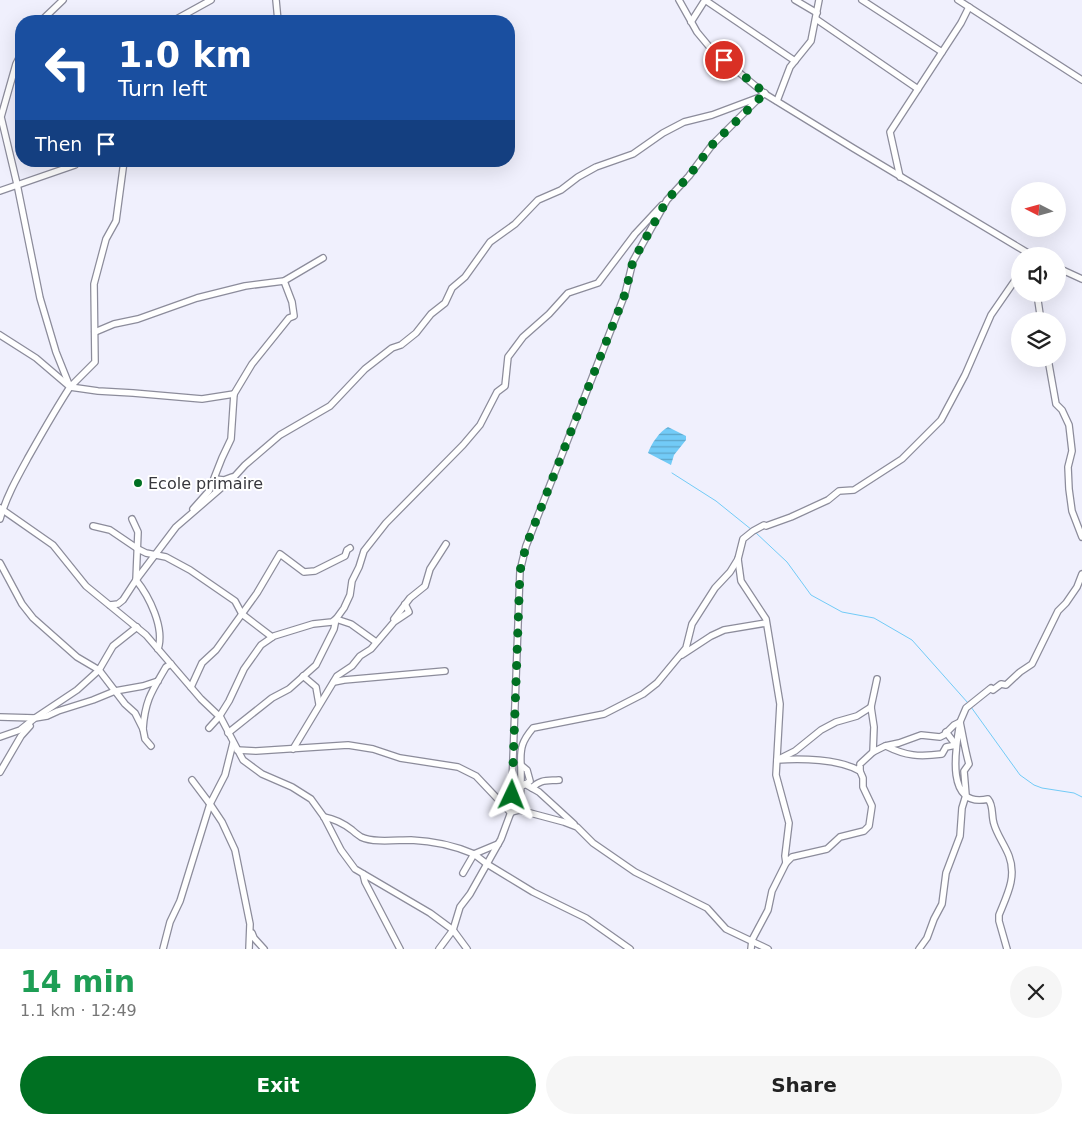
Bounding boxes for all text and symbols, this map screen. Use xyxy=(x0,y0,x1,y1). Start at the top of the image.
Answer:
icon: left xyxy=(35,35,100,100)
text: 1.0 km xyxy=(118,35,252,75)
pin xyxy=(703,39,745,81)
icon: arrive xyxy=(710,46,738,74)
text: Turn left xyxy=(118,76,207,101)
icon: arrive xyxy=(92,130,120,158)
text: Then xyxy=(35,133,82,155)
north arrow xyxy=(1011,182,1066,238)
map controls xyxy=(1011,182,1066,367)
button: sound xyxy=(1011,247,1066,302)
button: layers xyxy=(1011,312,1066,367)
place label: Ecole primaire xyxy=(148,474,263,493)
marker: Ecole primaire xyxy=(132,477,144,489)
position arrow xyxy=(485,768,537,820)
text: 14 min xyxy=(20,964,135,999)
button: close xyxy=(1010,966,1062,1018)
text: 1.1 km · 12:49 xyxy=(20,1001,137,1020)
button: Exit xyxy=(20,1056,536,1114)
button: Share xyxy=(546,1056,1062,1114)

